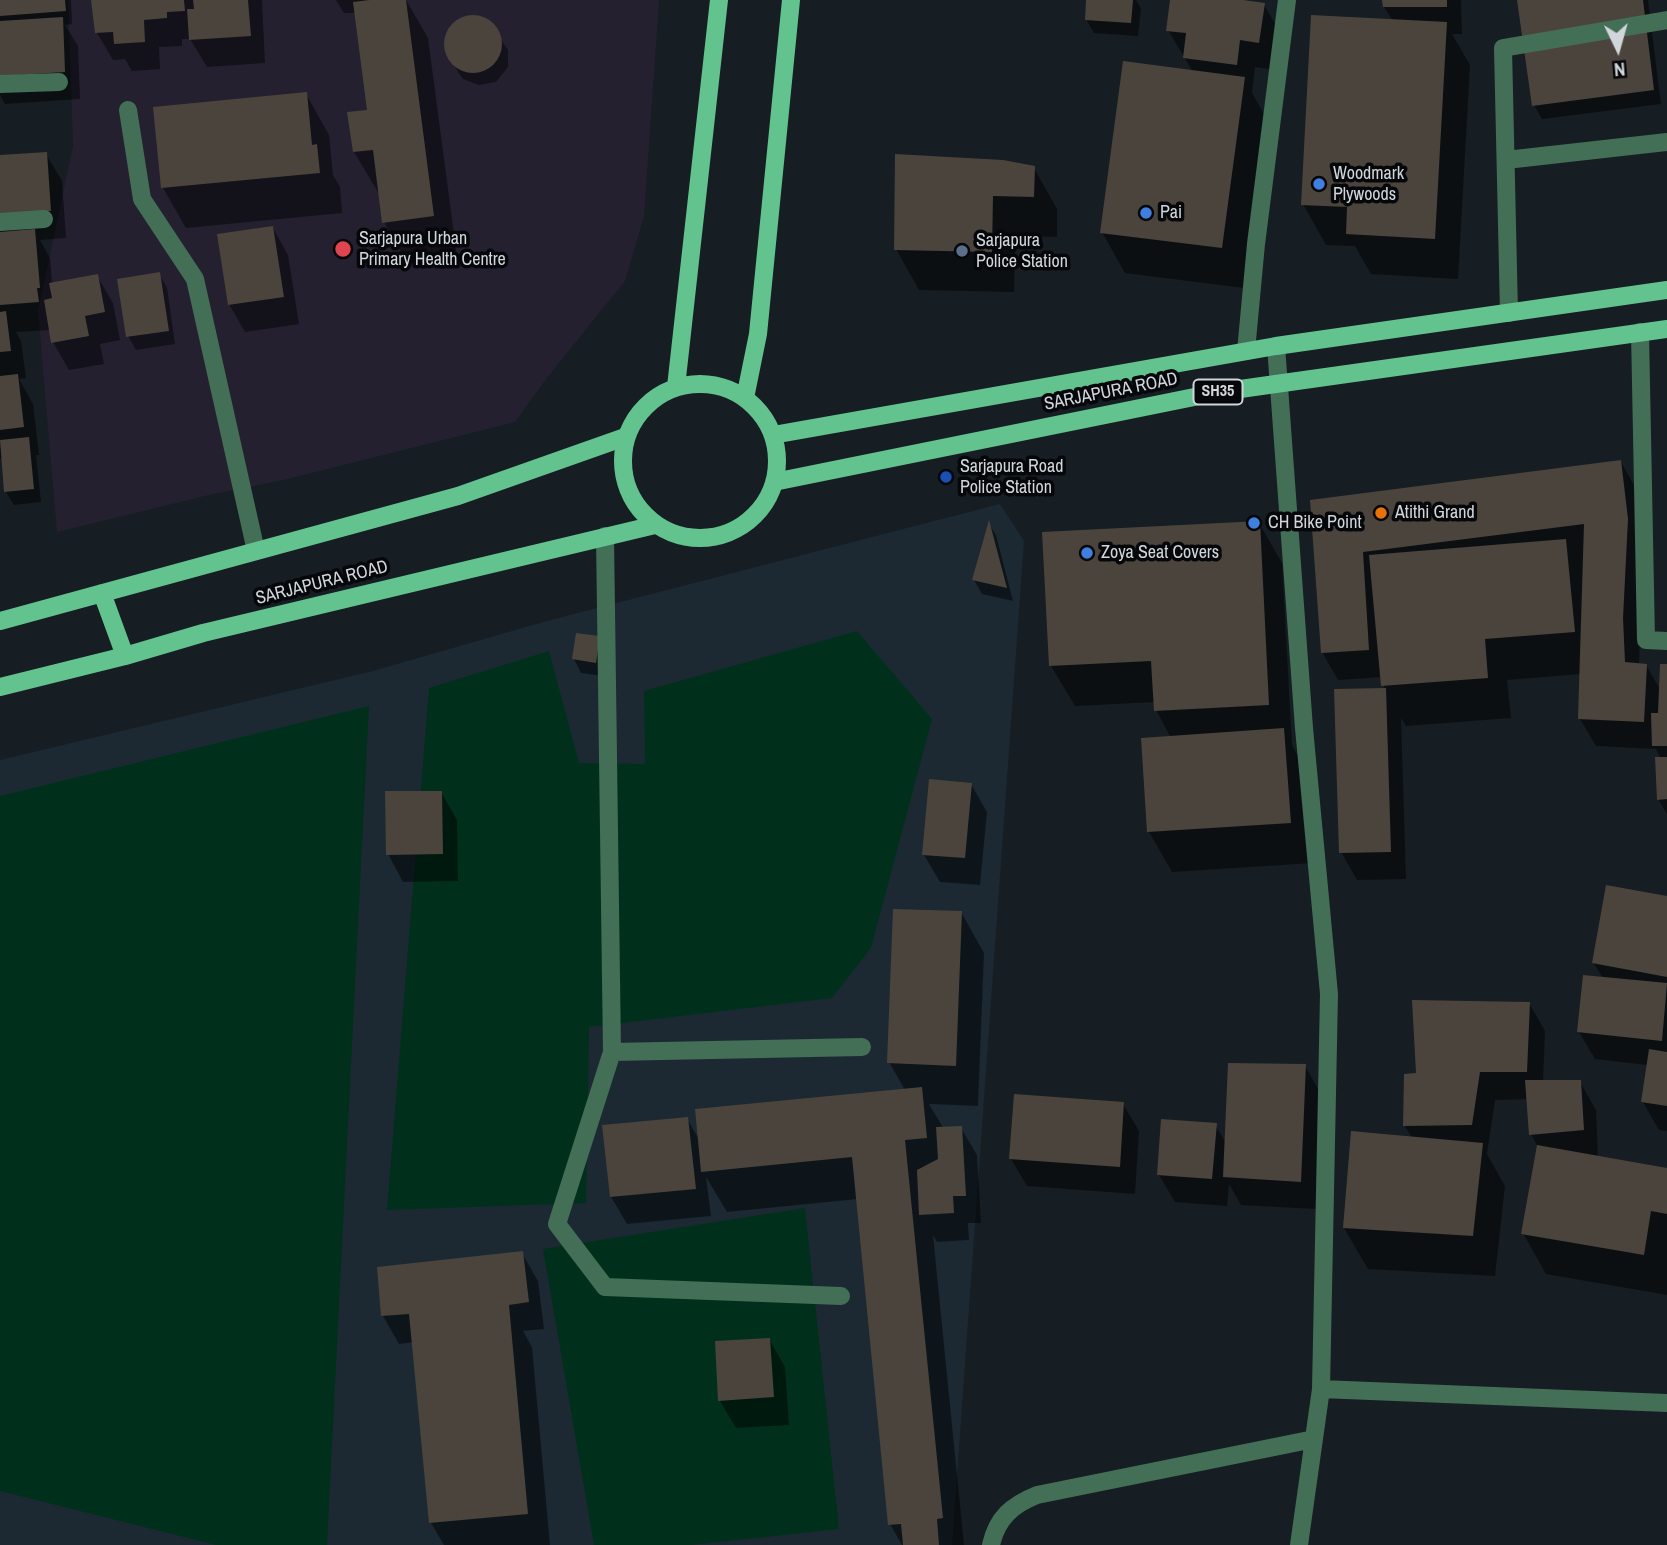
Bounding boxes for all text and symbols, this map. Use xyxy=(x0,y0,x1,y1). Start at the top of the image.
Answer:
north arrow xyxy=(1583,14,1653,84)
text: N xyxy=(1613,56,1627,83)
place label: Woodmark Plywoods xyxy=(1333,163,1404,206)
marker: Woodmark Plywoods xyxy=(1311,176,1327,192)
place label: Pai xyxy=(1160,202,1182,224)
marker: Pai xyxy=(1138,205,1154,221)
place label: Sarjapura Urban Primary Health Centre xyxy=(359,228,506,270)
place label: Sarjapura Police Station xyxy=(976,230,1068,272)
marker: Sarjapura Urban Primary Health Centre xyxy=(333,239,353,259)
marker: Sarjapura Police Station xyxy=(954,243,970,259)
street label: SARJAPURA ROAD xyxy=(1043,368,1179,416)
road number: SH35 xyxy=(1194,380,1242,404)
place label: Sarjapura Road Police Station xyxy=(960,456,1063,498)
marker: Sarjapura Road Police Station xyxy=(938,469,954,485)
place label: Atithi Grand xyxy=(1395,502,1475,524)
marker: Atithi Grand xyxy=(1373,505,1389,521)
place label: CH Bike Point xyxy=(1268,512,1362,534)
marker: CH Bike Point xyxy=(1246,515,1262,531)
place label: Zoya Seat Covers xyxy=(1101,542,1219,564)
marker: Zoya Seat Covers xyxy=(1079,545,1095,561)
street label: SARJAPURA ROAD xyxy=(254,556,390,610)

